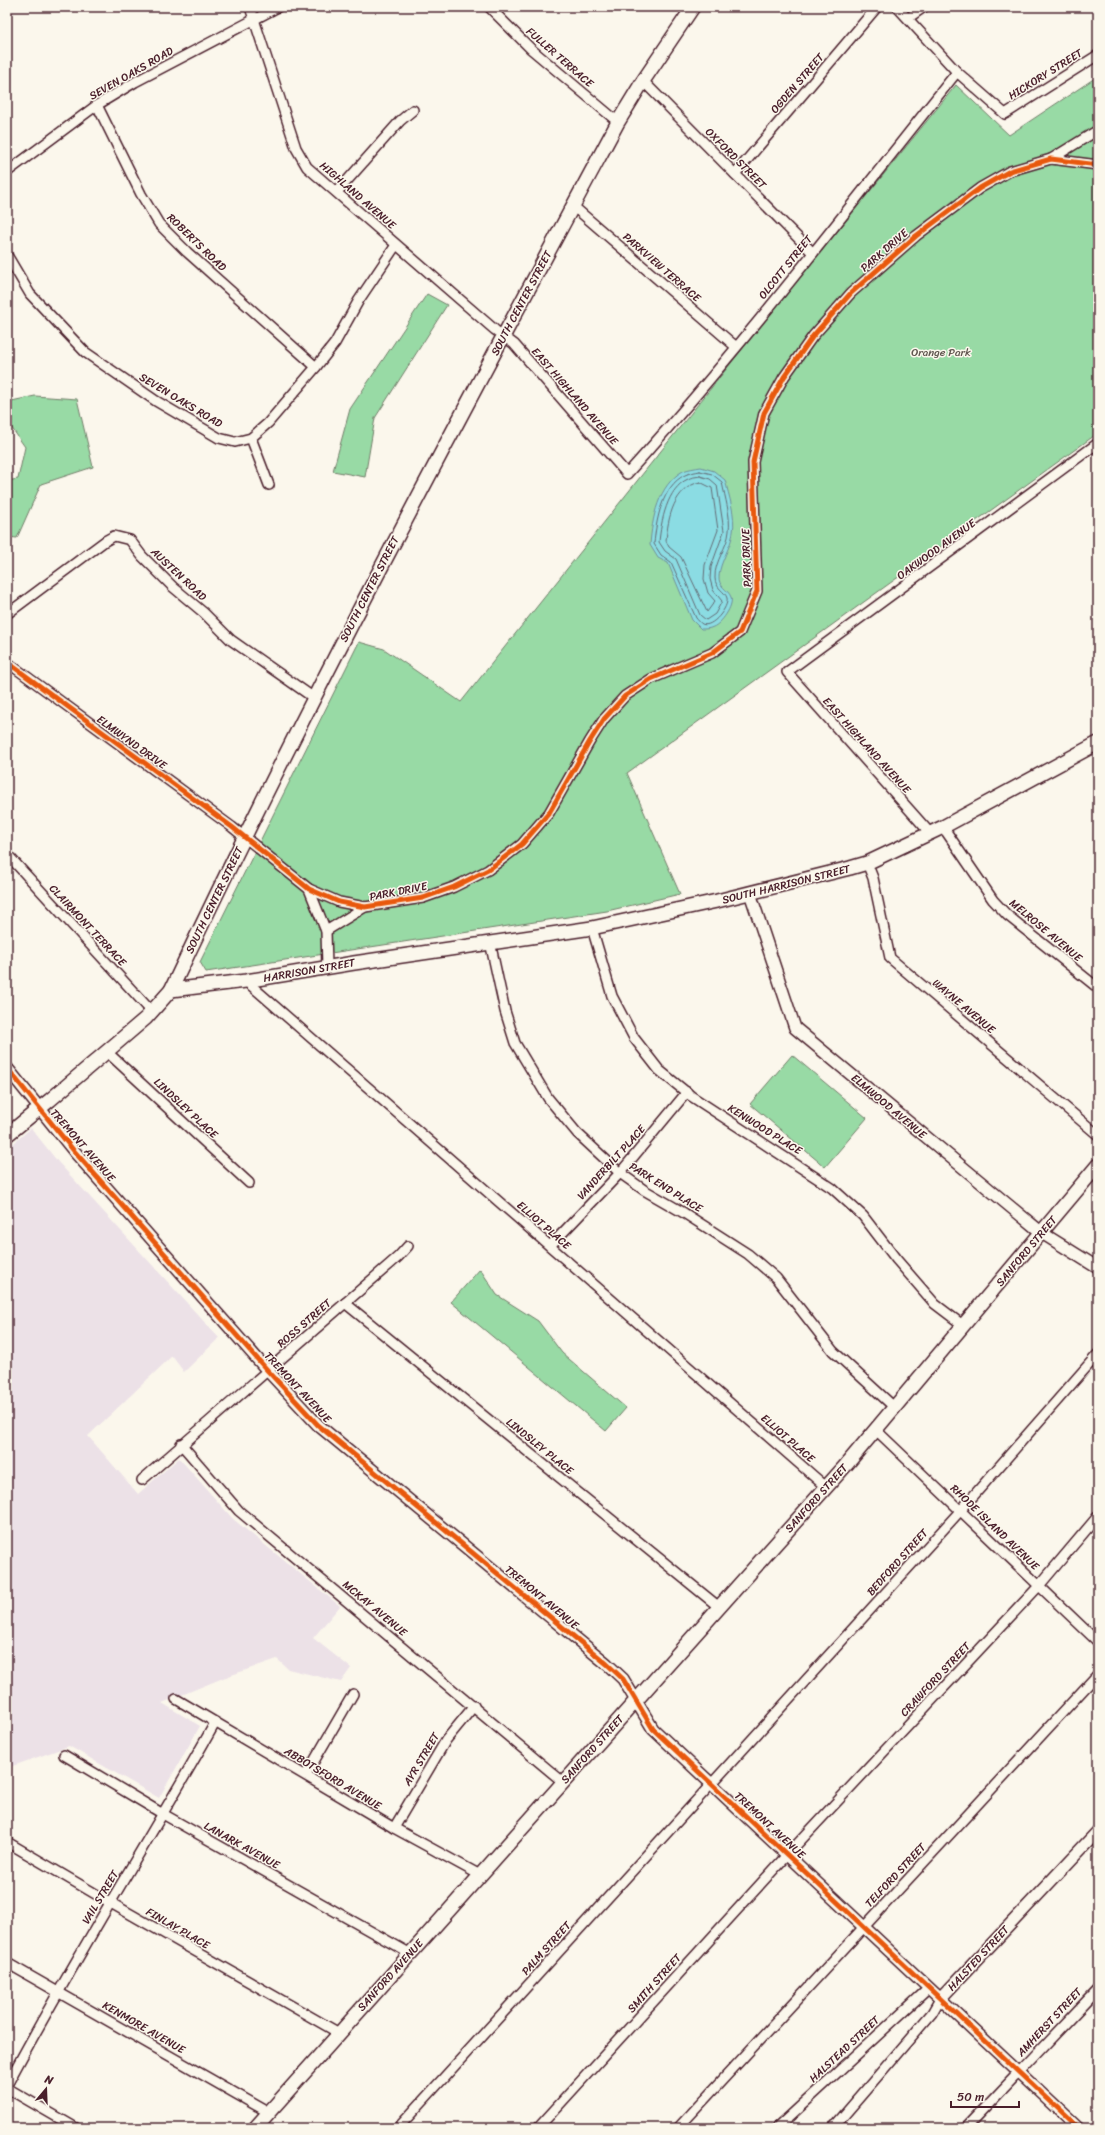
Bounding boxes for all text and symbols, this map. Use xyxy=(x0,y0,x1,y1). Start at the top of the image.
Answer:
street label: FULLER TERRACE xyxy=(522,23,598,93)
street label: SEVEN OAKS ROAD xyxy=(86,41,177,105)
street label: HICKORY STREET xyxy=(1004,44,1087,105)
street label: OGDEN STREET xyxy=(766,48,830,118)
street label: OXFORD STREET xyxy=(700,123,772,194)
street label: HIGHLAND AVENUE xyxy=(315,157,401,235)
street label: ROBERTS ROAD xyxy=(162,209,231,276)
street label: PARK DRIVE xyxy=(856,223,913,277)
street label: PARKVIEW TERRACE xyxy=(618,228,706,307)
street label: OLCOTT STREET xyxy=(754,230,818,303)
street label: SOUTH CENTER STREET xyxy=(486,246,558,359)
street label: EAST HIGHLAND AVENUE xyxy=(527,343,623,450)
park label: Orange Park xyxy=(911,343,971,362)
street label: SEVEN OAKS ROAD xyxy=(135,368,226,433)
street label: OAKWOOD AVENUE xyxy=(893,514,981,585)
street label: PARK DRIVE xyxy=(736,528,757,587)
street label: SOUTH CENTER STREET xyxy=(335,532,405,645)
street label: AUSTEN ROAD xyxy=(145,542,212,606)
street label: EAST HIGHLAND AVENUE xyxy=(818,693,916,799)
street label: ELMWYND DRIVE xyxy=(93,710,172,775)
street label: SOUTH CENTER STREET xyxy=(180,843,249,957)
street label: SOUTH HARRISON STREET xyxy=(720,859,853,910)
street label: PARK DRIVE xyxy=(368,876,429,906)
street label: CLAIRMONT TERRACE xyxy=(44,880,132,972)
street label: MELROSE AVENUE xyxy=(1005,894,1087,967)
street label: HARRISON STREET xyxy=(262,953,357,988)
street label: WAYNE AVENUE xyxy=(928,974,1000,1039)
street label: ELMWOOD AVENUE xyxy=(847,1069,931,1144)
street label: LINDSLEY PLACE xyxy=(149,1073,223,1144)
street label: KENWOOD PLACE xyxy=(724,1099,806,1160)
street label: TREMONT AVENUE xyxy=(45,1104,121,1187)
street label: VANDERBILT PLACE xyxy=(572,1120,651,1204)
street label: PARK END PLACE xyxy=(625,1157,707,1218)
street label: ELLIOT PLACE xyxy=(512,1196,576,1255)
street label: SANFORD STREET xyxy=(991,1211,1062,1291)
street label: ROSS STREET xyxy=(273,1294,337,1353)
street label: TREMONT AVENUE xyxy=(259,1347,337,1428)
street label: ELLIOT PLACE xyxy=(756,1409,820,1468)
street label: LINDSLEY PLACE xyxy=(502,1413,578,1480)
street label: SANFORD STREET xyxy=(780,1459,853,1537)
street label: RHODE ISLAND AVENUE xyxy=(946,1480,1044,1576)
street label: BEDFORD STREET xyxy=(862,1524,933,1600)
street label: TREMONT AVENUE xyxy=(500,1561,584,1635)
street label: MCKAY AVENUE xyxy=(338,1576,412,1642)
street label: CRAWFORD STREET xyxy=(896,1637,976,1721)
street label: SANFORD STREET xyxy=(556,1710,629,1788)
street label: AYR STREET xyxy=(398,1729,445,1790)
street label: ABBOTSFORD AVENUE xyxy=(280,1741,386,1815)
street label: TREMONT AVENUE xyxy=(730,1787,810,1864)
street label: LANARK AVENUE xyxy=(200,1817,284,1875)
street label: TELFORD STREET xyxy=(860,1838,931,1912)
street label: VAIL STREET xyxy=(77,1866,124,1928)
street label: FINLAY PLACE xyxy=(142,1902,214,1955)
street label: PALM STREET xyxy=(517,1916,577,1980)
street label: HALSTED STREET xyxy=(943,1921,1014,1996)
street label: SANFORD AVENUE xyxy=(353,1934,429,2016)
street label: SMITH STREET xyxy=(623,1949,687,2017)
street label: AMHERST STREET xyxy=(1012,1983,1087,2062)
street label: KENMORE AVENUE xyxy=(99,1996,189,2059)
street label: HALSTEAD STREET xyxy=(805,2011,885,2087)
north arrow xyxy=(26,2069,66,2109)
text: N xyxy=(41,2069,56,2090)
scale bar xyxy=(951,2083,1019,2109)
text: 50 m xyxy=(957,2086,984,2108)

